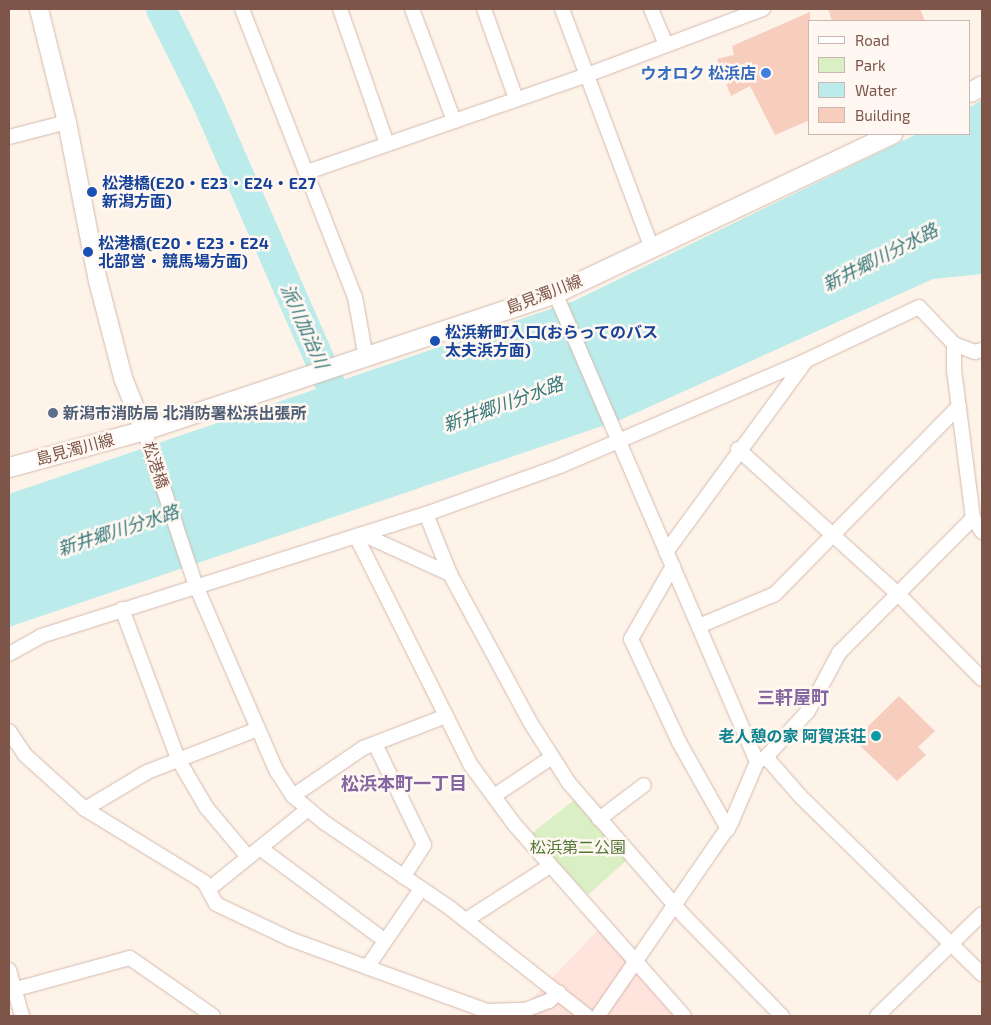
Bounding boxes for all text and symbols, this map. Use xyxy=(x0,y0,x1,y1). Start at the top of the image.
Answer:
legend xyxy=(808,20,971,135)
text: Road xyxy=(855,31,890,49)
text: Park xyxy=(855,56,886,74)
place label: ウオロク 松浜店 xyxy=(641,63,756,83)
marker: ウオロク 松浜店 xyxy=(760,67,772,79)
text: Water xyxy=(855,81,897,99)
text: Building xyxy=(855,106,910,124)
place label: 松港橋(E20・E23・E24・E27 新潟方面) xyxy=(102,173,315,211)
marker: 松港橋(E20・E23・E24・E27 新潟方面) xyxy=(86,186,98,198)
water label: 新井郷川分水路 xyxy=(819,219,941,295)
place label: 松港橋(E20・E23・E24 北部営・競馬場方面) xyxy=(98,233,268,271)
marker: 松港橋(E20・E23・E24 北部営・競馬場方面) xyxy=(82,246,94,258)
street label: 島見濁川線 xyxy=(503,271,585,317)
water label: 派川加治川 xyxy=(277,280,333,372)
place label: 松浜新町入口(おらってのバス 太夫浜方面) xyxy=(445,322,659,360)
marker: 松浜新町入口(おらってのバス 太夫浜方面) xyxy=(429,335,441,347)
water label: 新井郷川分水路 xyxy=(440,372,566,436)
place label: 新潟市消防局 北消防署松浜出張所 xyxy=(63,403,306,423)
marker: 新潟市消防局 北消防署松浜出張所 xyxy=(47,407,59,419)
street label: 島見濁川線 xyxy=(34,429,116,469)
street label: 松港橋 xyxy=(139,439,173,491)
water label: 新井郷川分水路 xyxy=(55,500,181,560)
district label: 三軒屋町 xyxy=(757,686,829,708)
place label: 老人憩の家 阿賀浜荘 xyxy=(719,726,866,746)
marker: 老人憩の家 阿賀浜荘 xyxy=(870,730,882,742)
district label: 松浜本町一丁目 xyxy=(341,772,467,794)
park label: 松浜第二公園 xyxy=(530,837,626,857)

